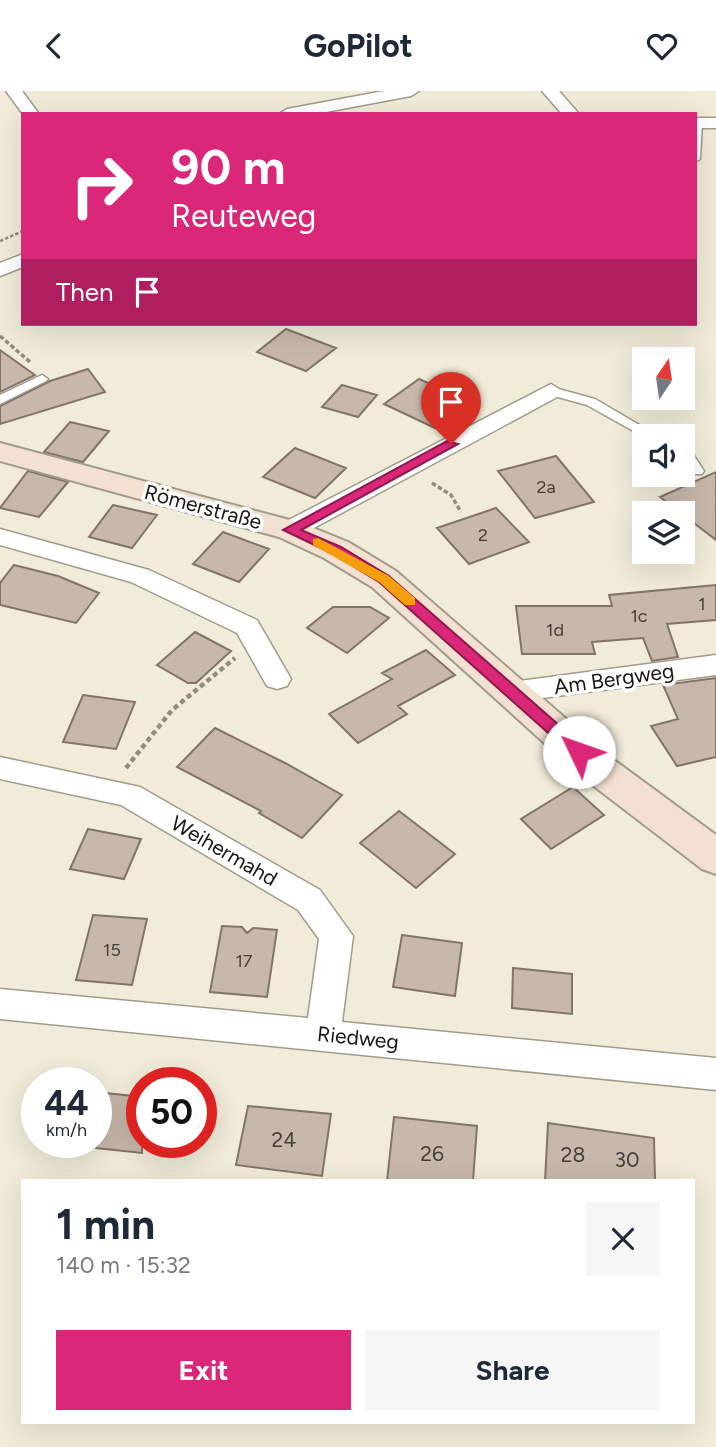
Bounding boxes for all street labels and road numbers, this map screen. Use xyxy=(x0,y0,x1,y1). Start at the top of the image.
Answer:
street label: Römerstraße xyxy=(142,479,265,534)
street label: Am Bergweg xyxy=(552,658,676,699)
street label: Weihermahd xyxy=(167,810,282,891)
street label: Riedweg xyxy=(316,1021,400,1054)

